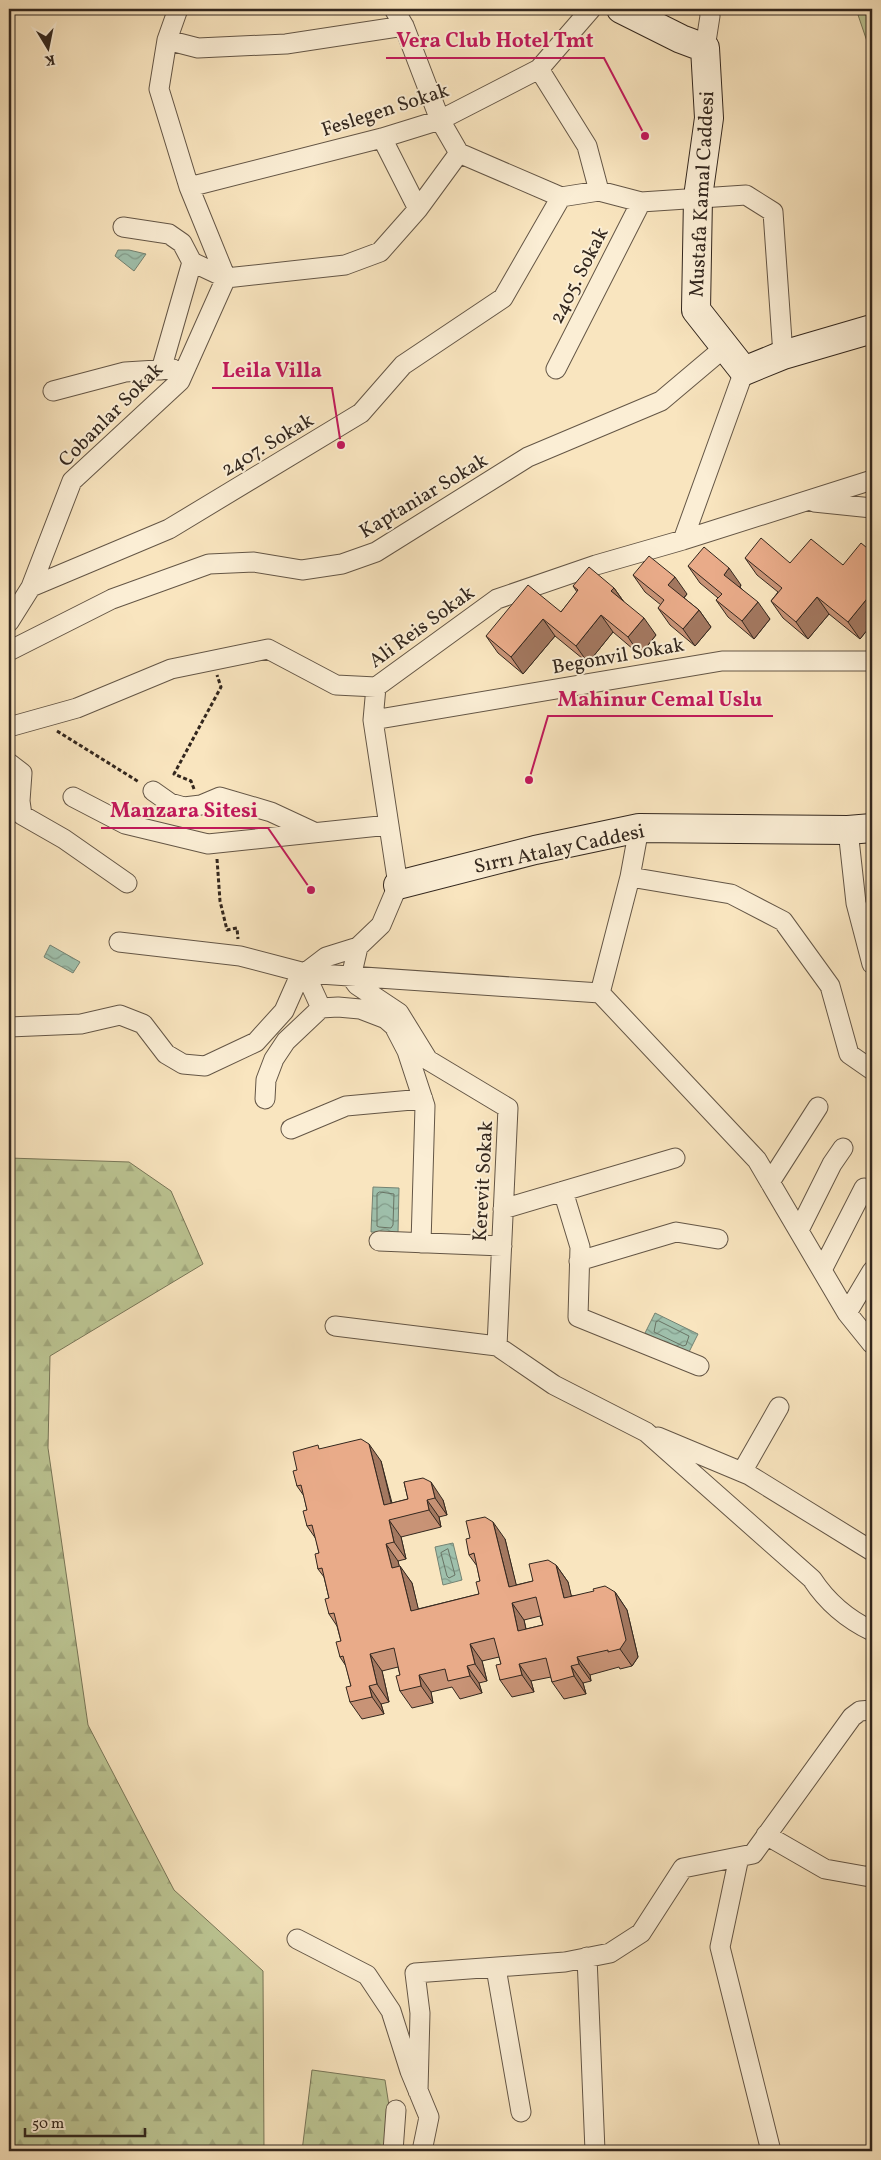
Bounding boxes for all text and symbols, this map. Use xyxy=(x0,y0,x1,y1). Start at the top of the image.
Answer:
north arrow xyxy=(22,22,72,72)
callout: Vera Club Hotel Tmt xyxy=(386,22,604,58)
text: Vera Club Hotel Tmt xyxy=(396,27,594,56)
text: K xyxy=(43,49,57,70)
street label: Feslegen Sokak xyxy=(318,77,453,145)
street label: Mustafa Kamal Caddesi xyxy=(684,90,722,298)
street label: 2405. Sokak xyxy=(543,223,616,329)
callout: Leila Villa xyxy=(212,352,332,388)
street label: Cobanlar Sokak xyxy=(53,357,170,474)
text: Leila Villa xyxy=(222,357,322,386)
street label: 2407. Sokak xyxy=(217,407,320,484)
street label: Kaptaniar Sokak xyxy=(354,447,494,546)
street label: Ali Reis Sokak xyxy=(364,580,481,676)
street label: Begonvil Sokak xyxy=(550,632,687,682)
callout: Mahinur Cemal Uslu xyxy=(548,680,773,716)
text: Mahinur Cemal Uslu xyxy=(558,686,763,715)
callout: Manzara Sitesi xyxy=(101,792,268,828)
text: Manzara Sitesi xyxy=(110,797,258,826)
street label: Sırrı Atalay Caddesi xyxy=(471,818,647,882)
street label: Kerevit Sokak xyxy=(467,1120,501,1242)
scale bar xyxy=(25,2105,145,2137)
text: 50 m xyxy=(32,2114,64,2135)

